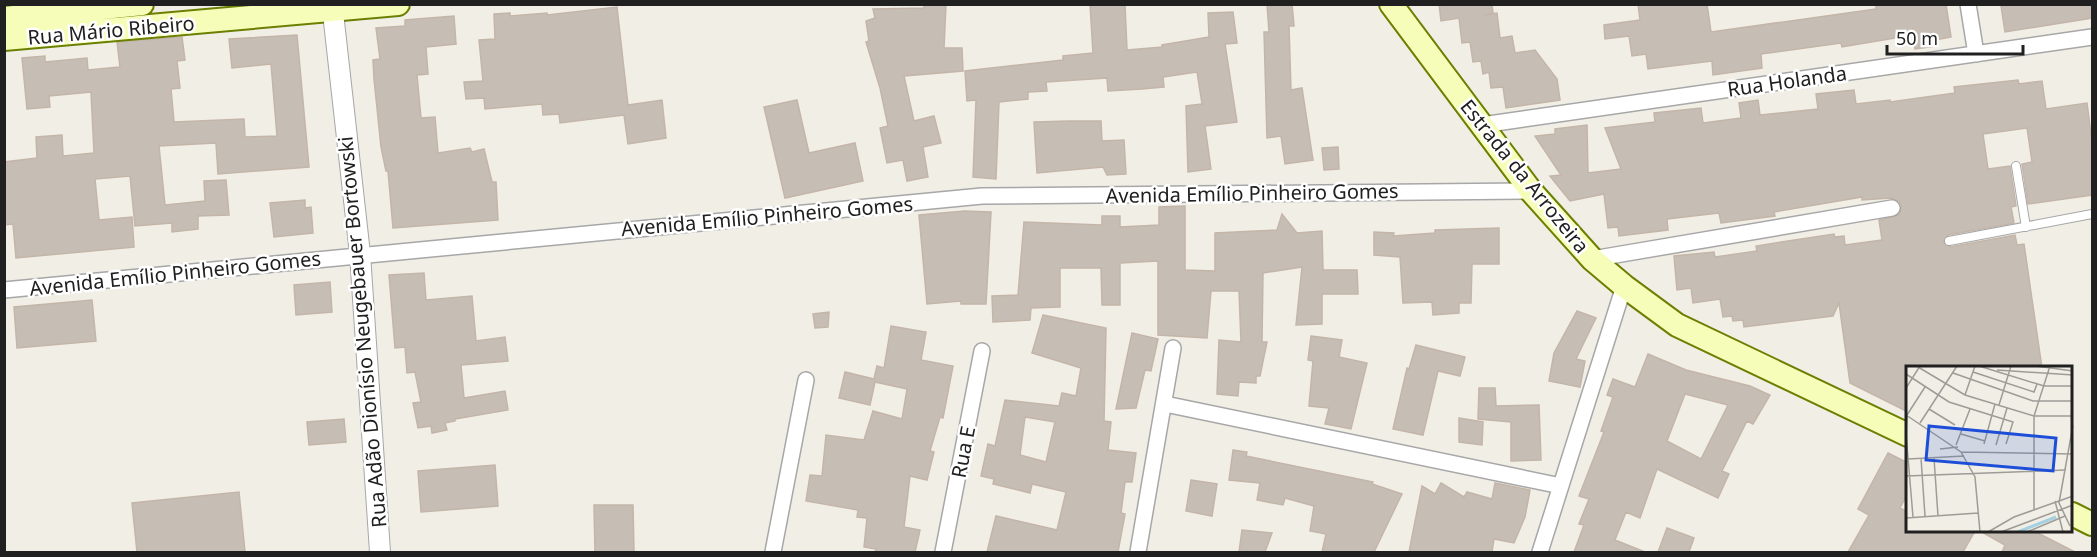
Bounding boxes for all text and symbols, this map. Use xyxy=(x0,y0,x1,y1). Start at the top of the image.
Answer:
street label: Rua Mário Ribeiro xyxy=(26,9,196,51)
scale bar xyxy=(1887,18,2024,56)
text: 50 m xyxy=(1896,26,1938,50)
street label: Rua Holanda xyxy=(1726,59,1848,103)
street label: Estrada da Arrozeira xyxy=(1455,94,1595,258)
street label: Rua Adão Dionísio Neugebauer Bortowski xyxy=(331,135,393,529)
street label: Avenida Emílio Pinheiro Gomes xyxy=(1105,177,1399,209)
street label: Avenida Emílio Pinheiro Gomes xyxy=(620,190,914,242)
street label: Avenida Emílio Pinheiro Gomes xyxy=(28,244,322,302)
inset map xyxy=(1906,366,2073,533)
street label: Rua E xyxy=(945,424,981,480)

